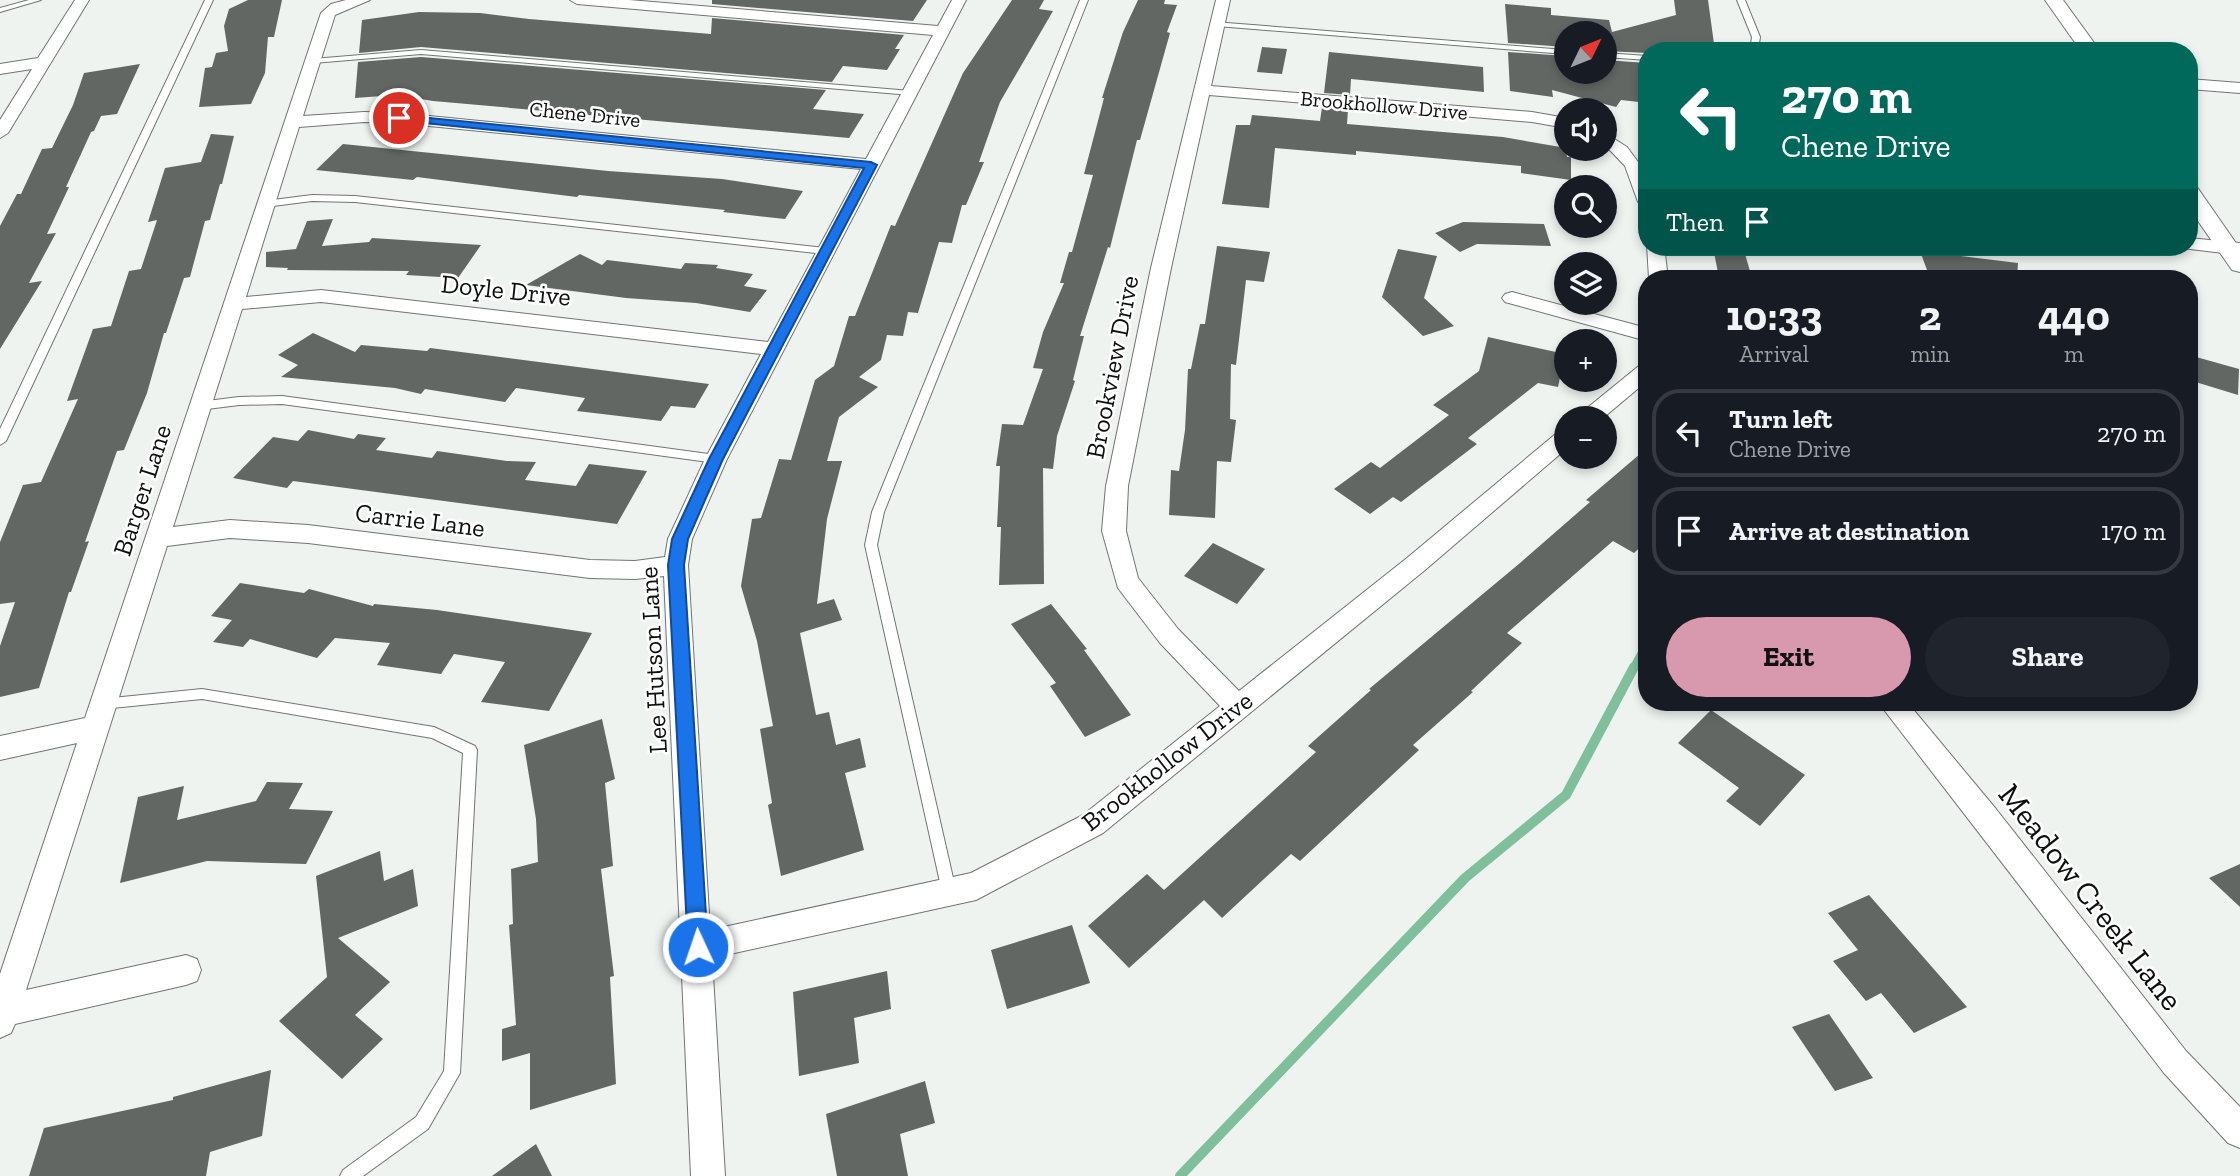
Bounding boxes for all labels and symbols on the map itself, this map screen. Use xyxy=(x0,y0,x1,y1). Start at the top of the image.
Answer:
north arrow xyxy=(1554,21,1617,84)
street label: Brookhollow Drive xyxy=(1299,85,1469,125)
pin xyxy=(369,88,429,148)
street label: Chene Drive xyxy=(528,96,642,132)
street label: Doyle Drive xyxy=(439,267,573,313)
street label: Brookview Drive xyxy=(1079,273,1145,461)
street label: Barger Lane xyxy=(106,420,178,560)
street label: Carrie Lane xyxy=(353,496,487,544)
street label: Lee Hutson Lane xyxy=(632,566,674,754)
street label: Brookhollow Drive xyxy=(1075,684,1259,838)
street label: Meadow Creek Lane xyxy=(1991,776,2191,1018)
position arrow xyxy=(661,910,735,984)

